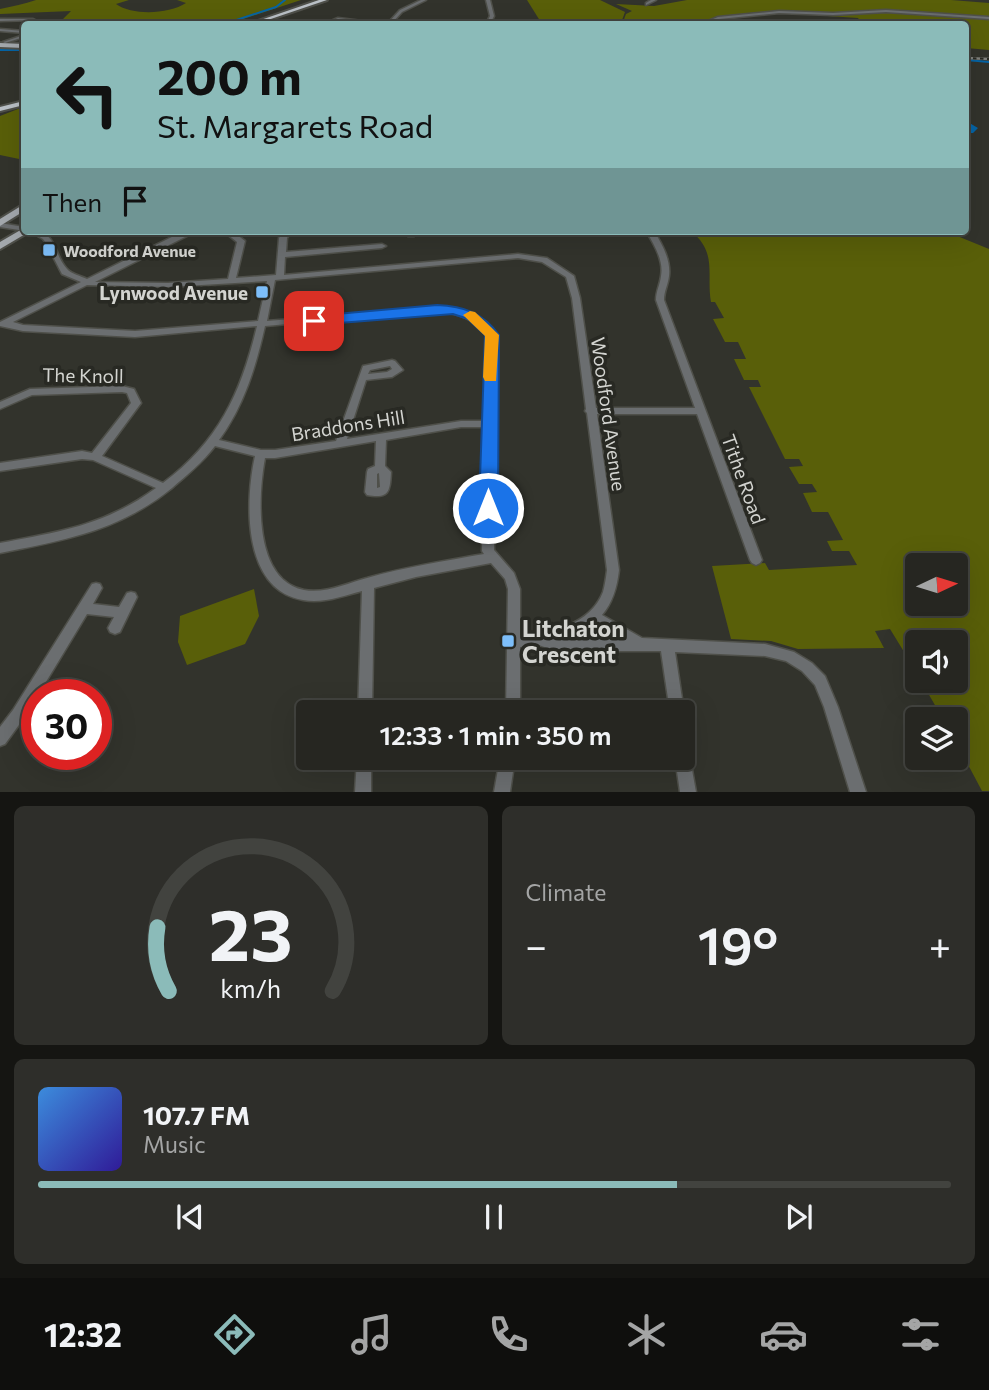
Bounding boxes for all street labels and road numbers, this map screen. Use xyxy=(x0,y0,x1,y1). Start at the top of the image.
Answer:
street label: Woodford Avenue xyxy=(587,335,631,493)
street label: The Knoll xyxy=(42,363,124,387)
street label: Braddons Hill xyxy=(289,405,407,445)
street label: Tithe Road xyxy=(717,431,771,527)

